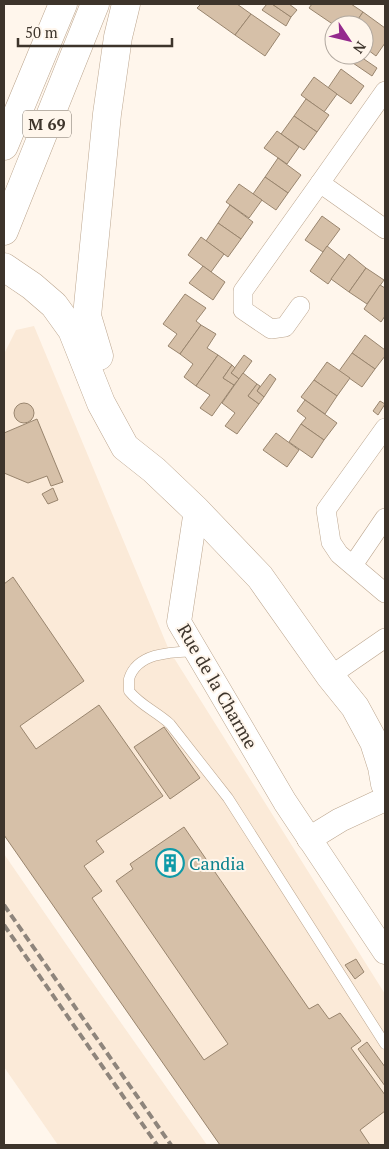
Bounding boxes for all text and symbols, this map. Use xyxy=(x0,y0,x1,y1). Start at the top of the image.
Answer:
scale bar xyxy=(18,15,171,47)
north arrow xyxy=(324,15,374,65)
text: 50 m xyxy=(25,22,58,42)
text: N xyxy=(349,38,371,58)
road number: M 69 xyxy=(23,110,71,138)
street label: Rue de la Charme xyxy=(173,619,263,753)
building icon: Candia xyxy=(155,848,185,878)
place label: Candia xyxy=(189,851,245,875)

